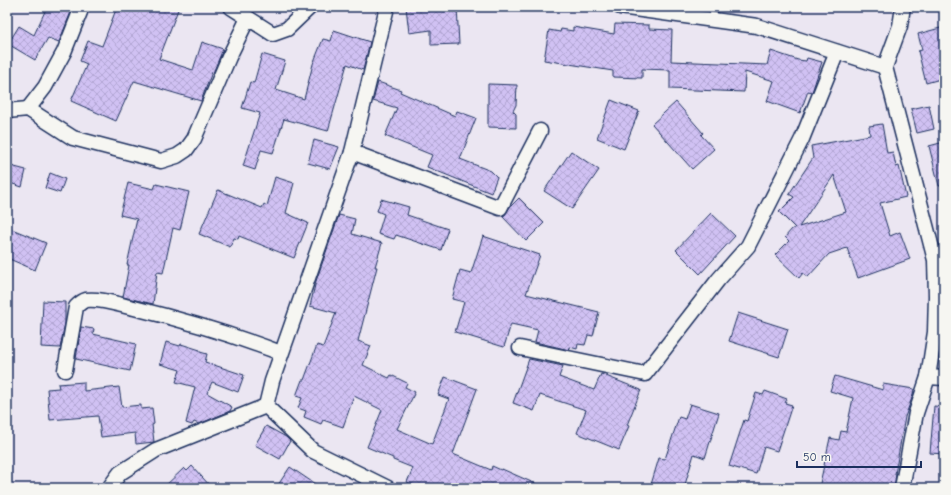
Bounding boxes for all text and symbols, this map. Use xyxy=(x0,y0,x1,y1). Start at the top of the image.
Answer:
scale bar xyxy=(797,443,921,469)
text: 50 m xyxy=(803,450,831,464)

